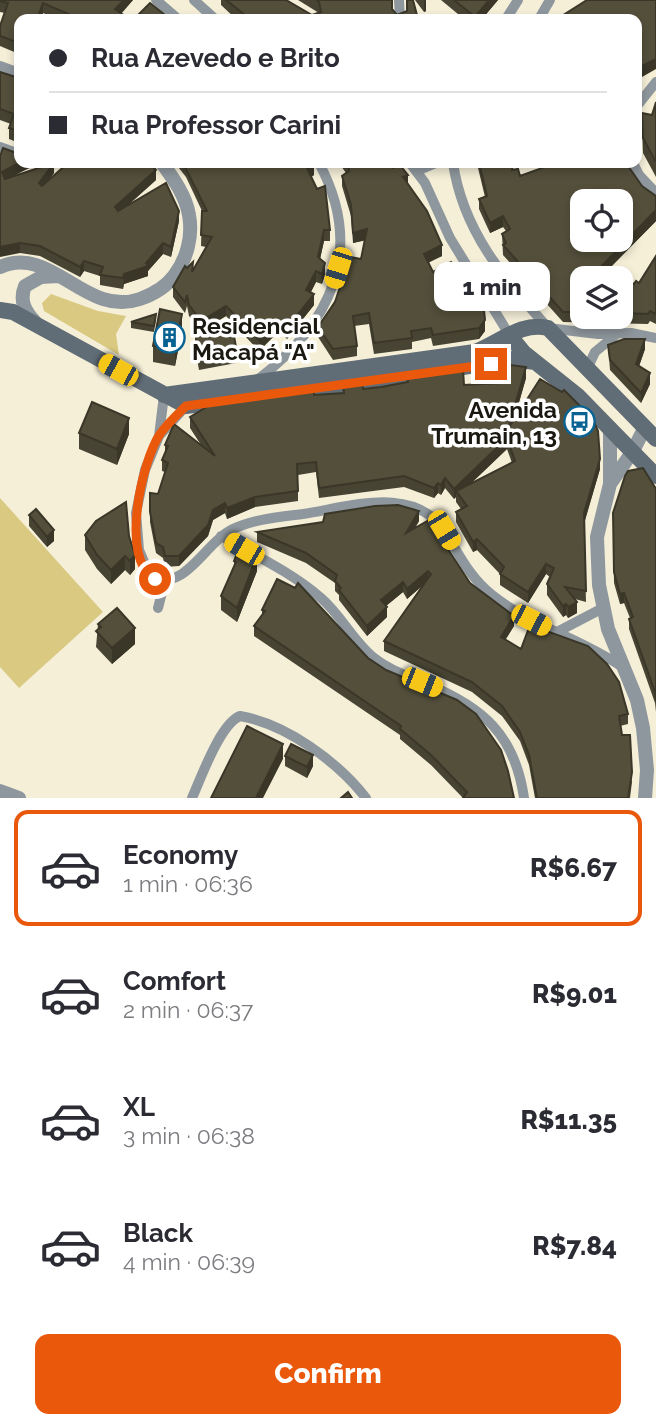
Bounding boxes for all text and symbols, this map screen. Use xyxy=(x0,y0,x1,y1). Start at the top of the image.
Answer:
text: Rua Azevedo e Brito xyxy=(91,43,340,73)
text: Rua Professor Carini xyxy=(91,110,341,140)
map controls xyxy=(570,189,633,329)
button: locate xyxy=(570,189,633,252)
car xyxy=(322,245,355,291)
callout: 1 min xyxy=(433,262,549,312)
button: layers xyxy=(570,266,633,329)
text: 1 min xyxy=(462,273,522,300)
place label: Residencial Macapá "A" xyxy=(192,312,320,365)
building icon: Residencial Macapá "A" xyxy=(152,321,186,355)
route end xyxy=(475,348,507,380)
car xyxy=(95,351,142,389)
place label: Avenida Trumain, 13 xyxy=(431,396,557,449)
bus stop icon: Avenida Trumain, 13 xyxy=(563,405,597,439)
car xyxy=(425,507,464,553)
car xyxy=(221,529,268,569)
route start xyxy=(139,563,171,595)
car xyxy=(508,601,555,639)
car xyxy=(399,664,446,700)
icon: car xyxy=(39,837,102,900)
text: Economy xyxy=(123,840,238,870)
text: R$6.67 xyxy=(530,853,617,883)
text: 1 min · 06:36 xyxy=(123,870,253,897)
icon: car xyxy=(39,963,102,1026)
text: Comfort xyxy=(123,966,226,996)
text: R$9.01 xyxy=(532,979,617,1009)
text: 2 min · 06:37 xyxy=(123,996,253,1023)
icon: car xyxy=(39,1089,102,1152)
text: XL xyxy=(123,1092,155,1122)
text: R$11.35 xyxy=(520,1105,617,1135)
text: 3 min · 06:38 xyxy=(123,1122,255,1149)
icon: car xyxy=(39,1215,102,1278)
text: Black xyxy=(123,1218,193,1248)
text: R$7.84 xyxy=(532,1231,617,1261)
text: 4 min · 06:39 xyxy=(123,1248,255,1275)
button: Confirm xyxy=(35,1334,621,1414)

